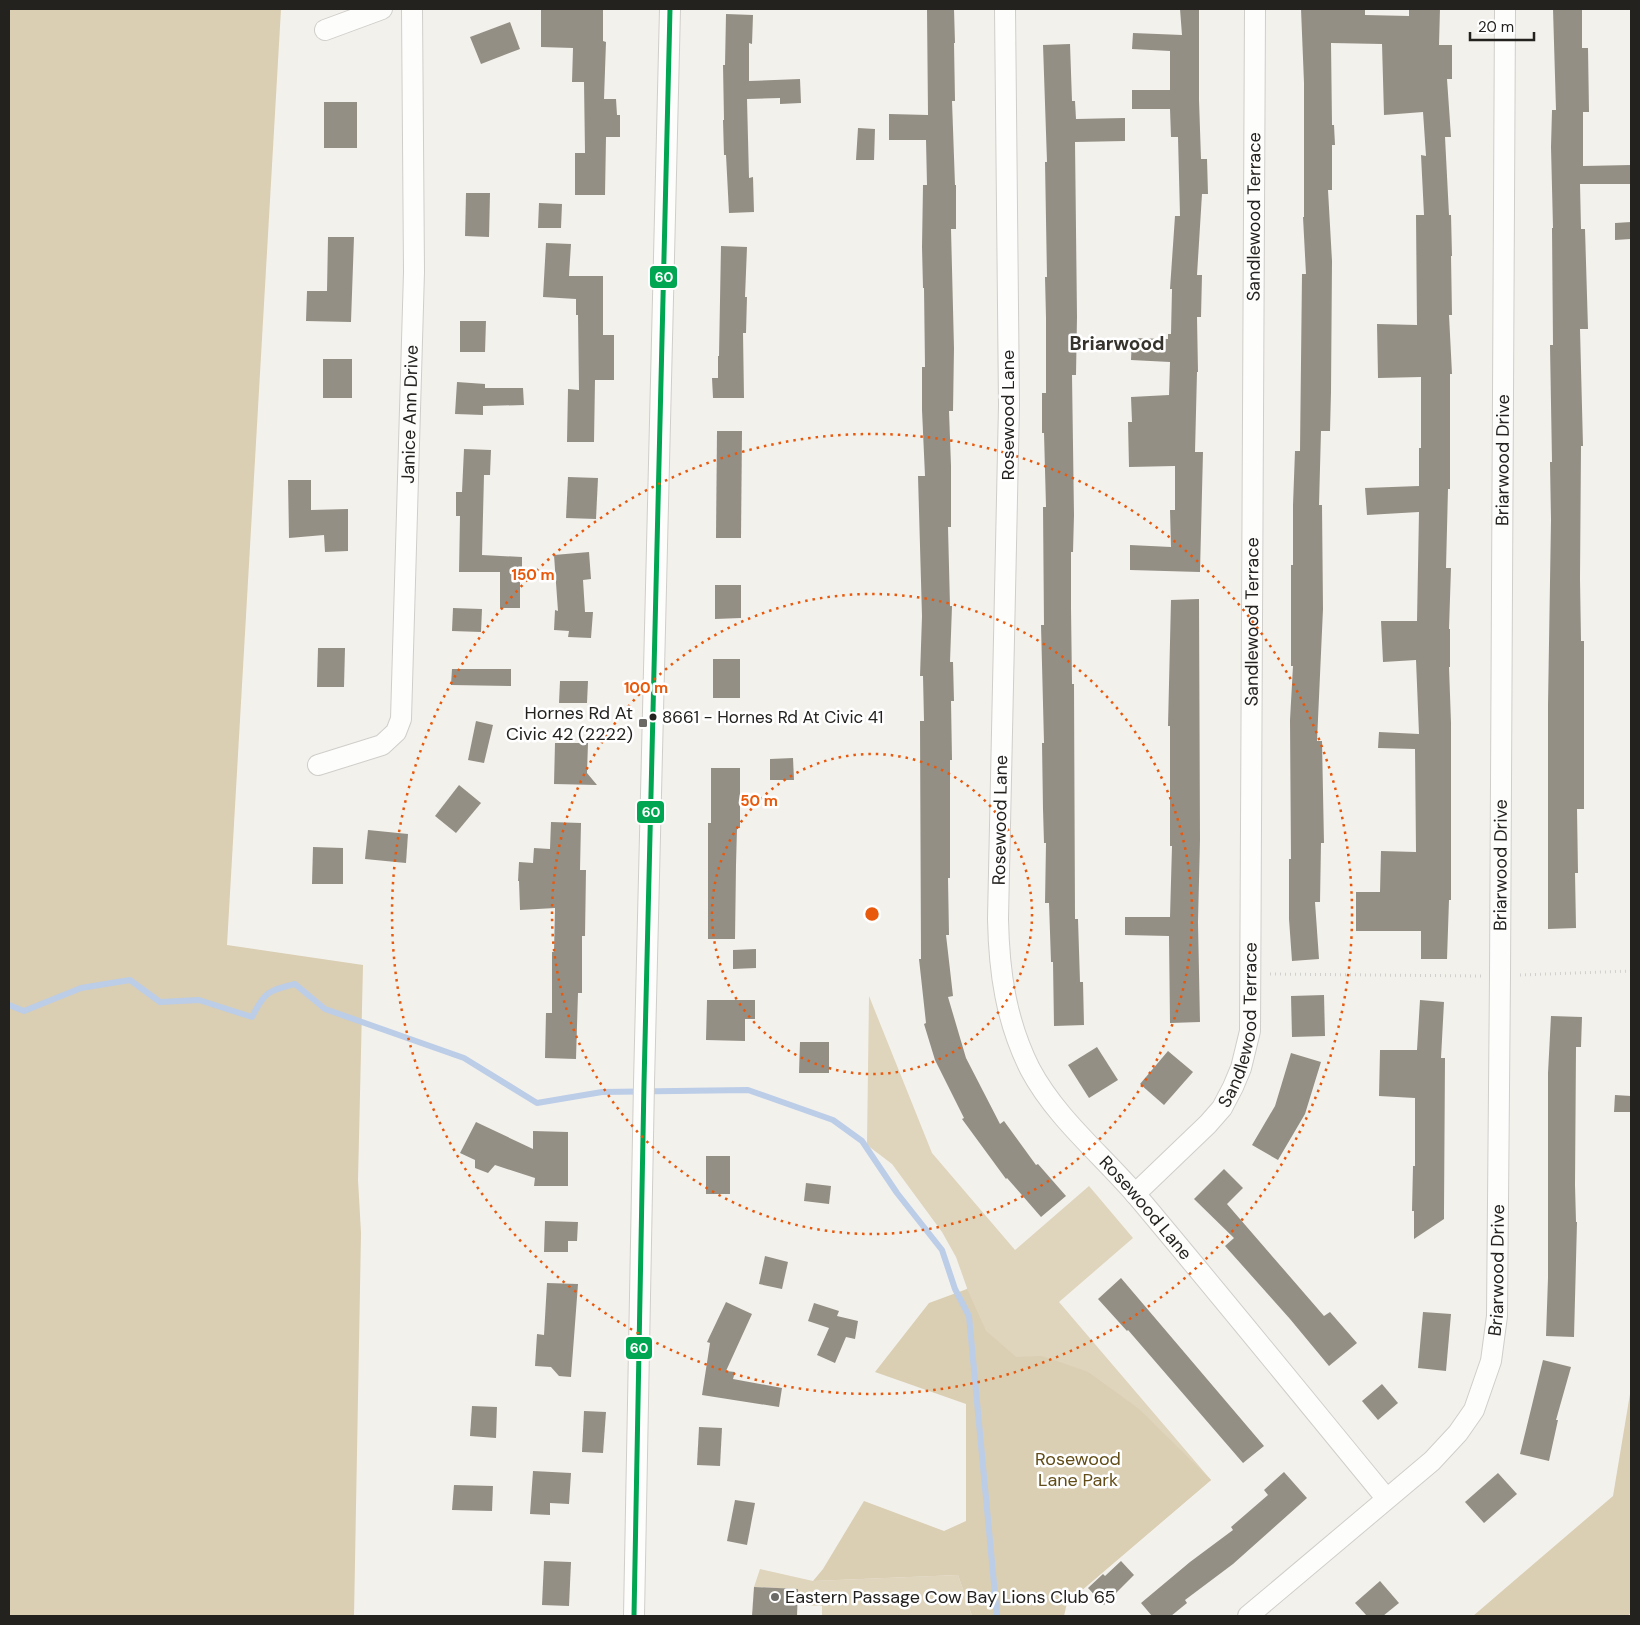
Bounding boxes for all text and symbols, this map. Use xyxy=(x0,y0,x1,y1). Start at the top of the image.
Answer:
scale bar xyxy=(1470,10,1534,42)
text: 20 m xyxy=(1478,17,1514,37)
street label: Sandlewood Terrace xyxy=(1242,132,1266,301)
line badge: 60 xyxy=(649,265,678,289)
text: 60 xyxy=(655,268,674,286)
district label: Briarwood xyxy=(1070,331,1164,356)
street label: Janice Ann Drive xyxy=(396,344,424,484)
street label: Rosewood Lane xyxy=(996,350,1020,480)
street label: Briarwood Drive xyxy=(1490,394,1515,526)
street label: Sandlewood Terrace xyxy=(1240,537,1264,706)
text: 150 m xyxy=(512,565,555,585)
text: 100 m xyxy=(624,678,668,698)
place label: Hornes Rd At Civic 42 (2222) xyxy=(506,701,633,746)
place label: 8661 - Hornes Rd At Civic 41 xyxy=(662,706,883,728)
marker: 8661 - Hornes Rd At Civic 41 xyxy=(648,712,658,722)
marker: Hornes Rd At Civic 42 (2222) xyxy=(637,717,649,729)
street label: Rosewood Lane xyxy=(987,755,1013,885)
text: 50 m xyxy=(740,791,778,811)
street label: Briarwood Drive xyxy=(1488,799,1513,931)
line badge: 60 xyxy=(636,800,665,824)
text: 60 xyxy=(642,803,661,821)
centre of rings xyxy=(863,905,881,923)
street label: Sandlewood Terrace xyxy=(1212,942,1262,1112)
street label: Rosewood Lane xyxy=(1094,1151,1197,1265)
street label: Briarwood Drive xyxy=(1482,1204,1510,1337)
line badge: 60 xyxy=(625,1336,653,1360)
text: 60 xyxy=(630,1339,649,1357)
park label: Rosewood Lane Park xyxy=(1035,1447,1121,1492)
place label: Eastern Passage Cow Bay Lions Club 65 xyxy=(785,1585,1116,1609)
marker: Eastern Passage Cow Bay Lions Club 65 xyxy=(769,1591,781,1603)

